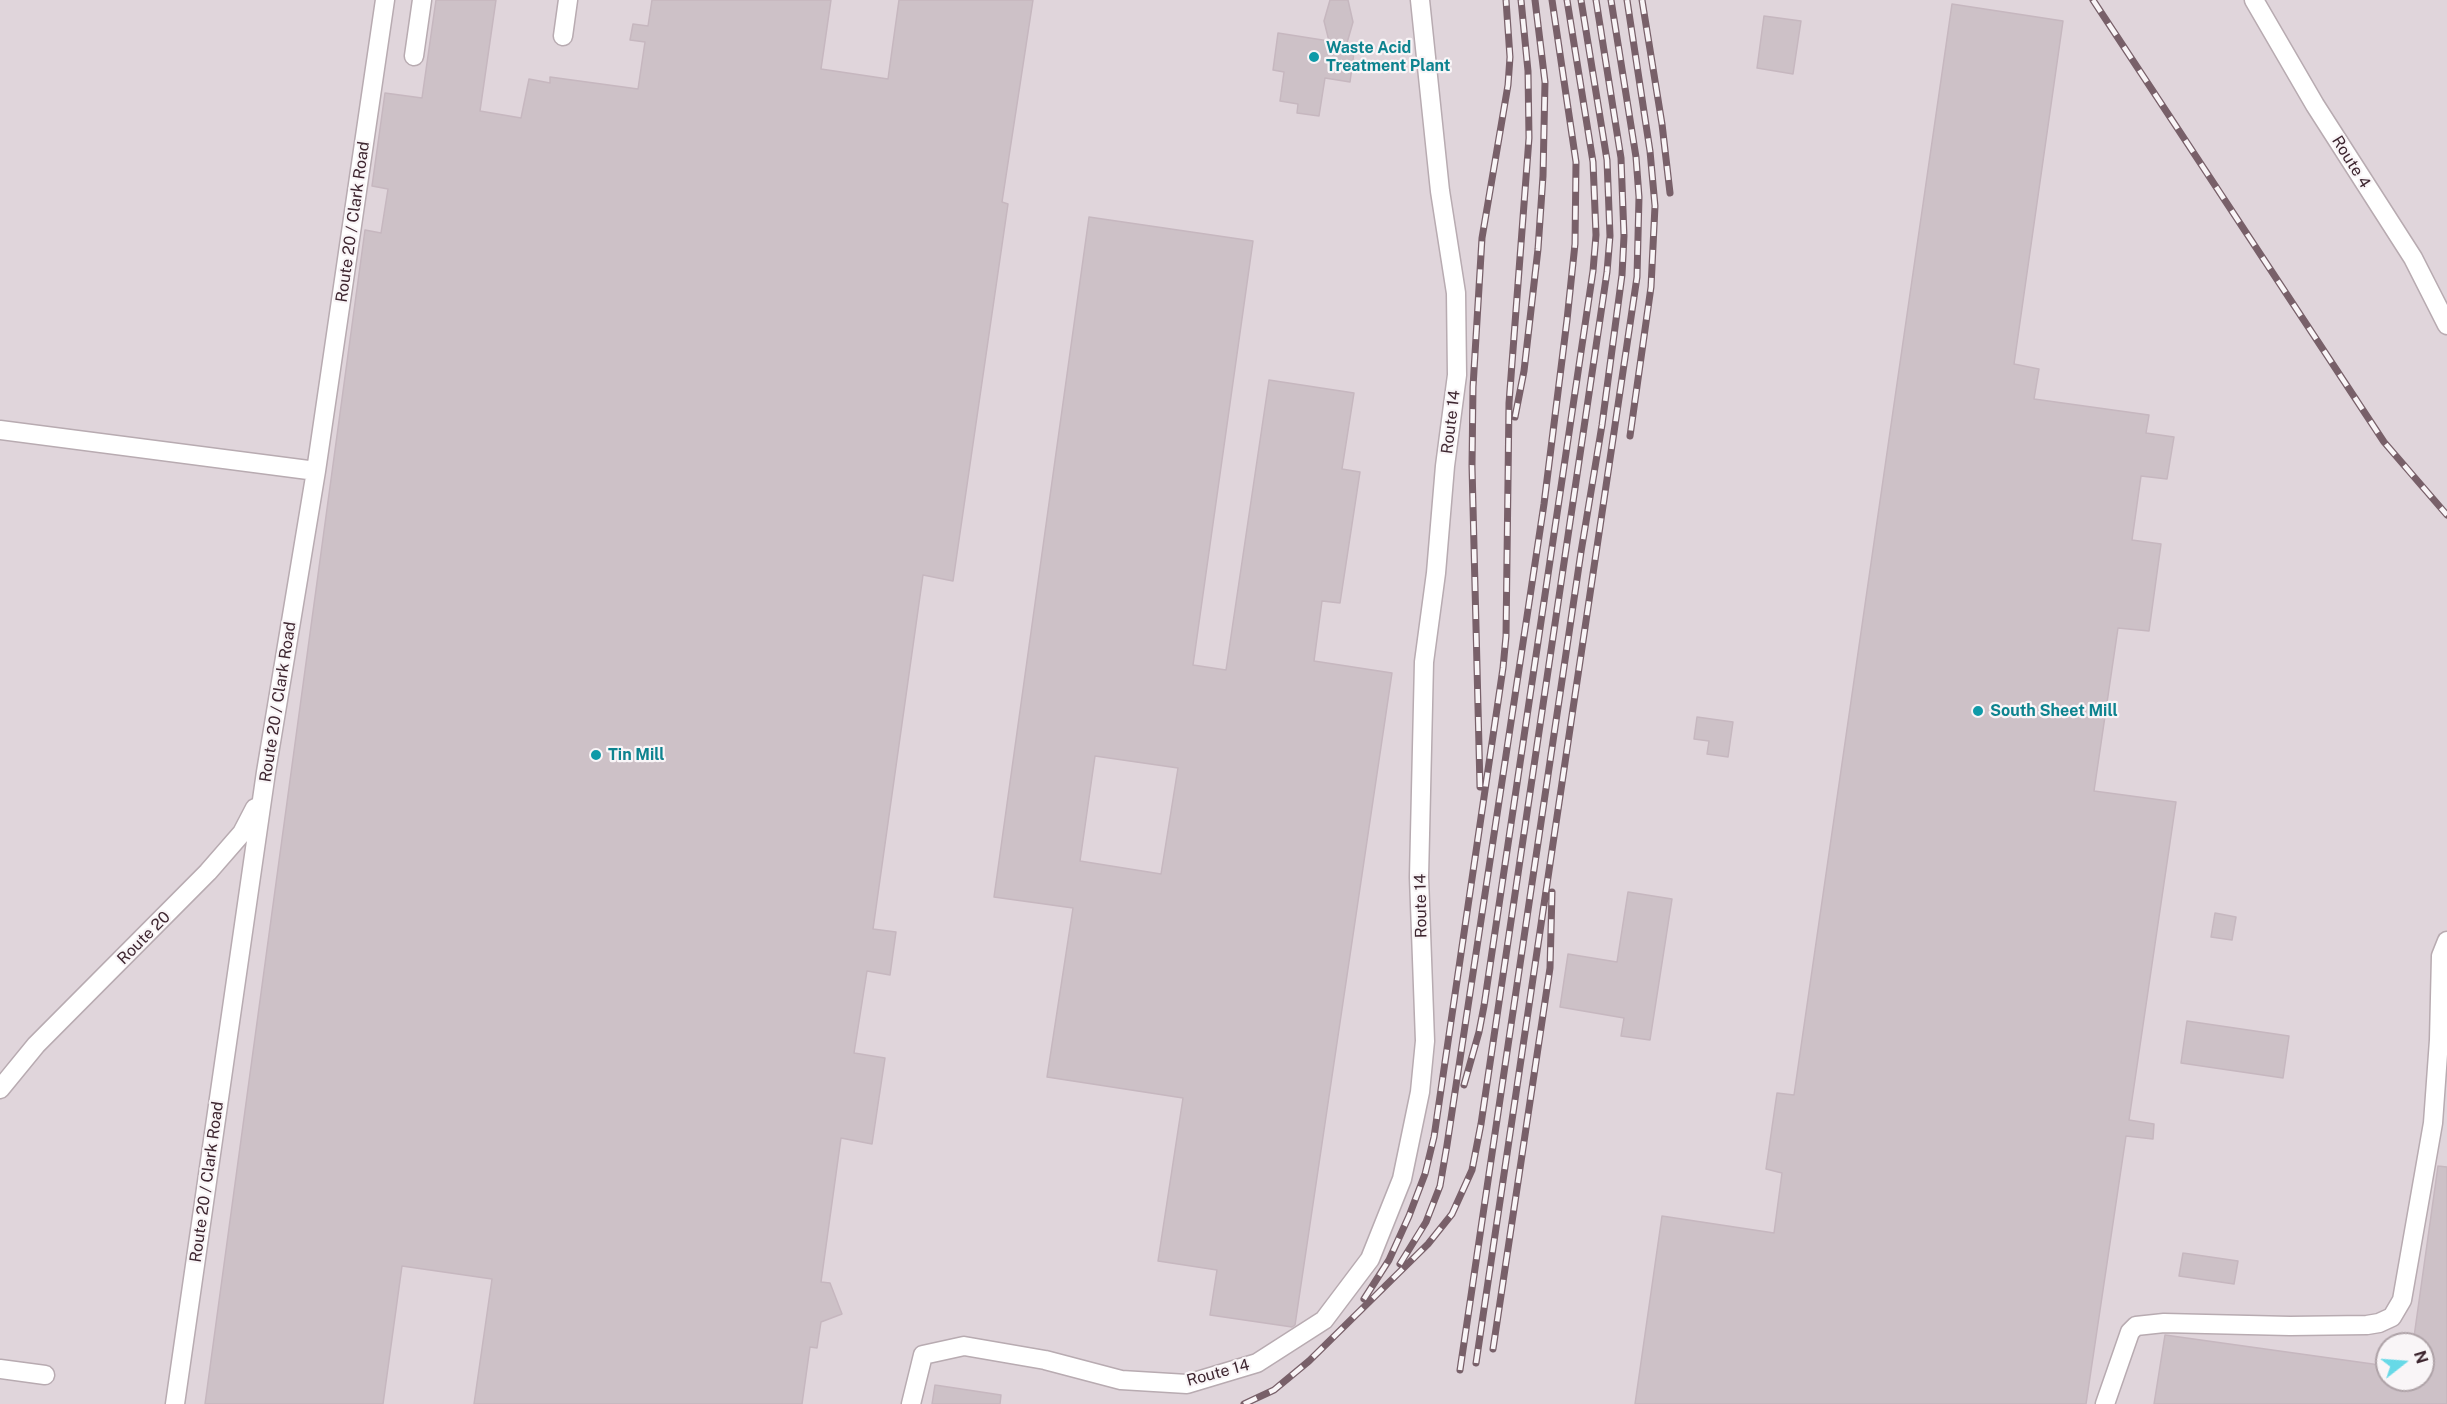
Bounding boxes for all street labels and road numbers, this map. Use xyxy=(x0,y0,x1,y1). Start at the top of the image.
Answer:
street label: Route 4 xyxy=(2328,132,2374,192)
street label: Route 20 / Clark Road xyxy=(332,140,374,304)
street label: Route 14 xyxy=(1438,389,1464,455)
street label: Route 20 / Clark Road xyxy=(256,620,300,784)
street label: Route 14 xyxy=(1411,874,1431,938)
street label: Route 20 xyxy=(113,907,175,969)
street label: Route 20 / Clark Road xyxy=(186,1100,228,1264)
street label: Route 14 xyxy=(1184,1355,1252,1391)

